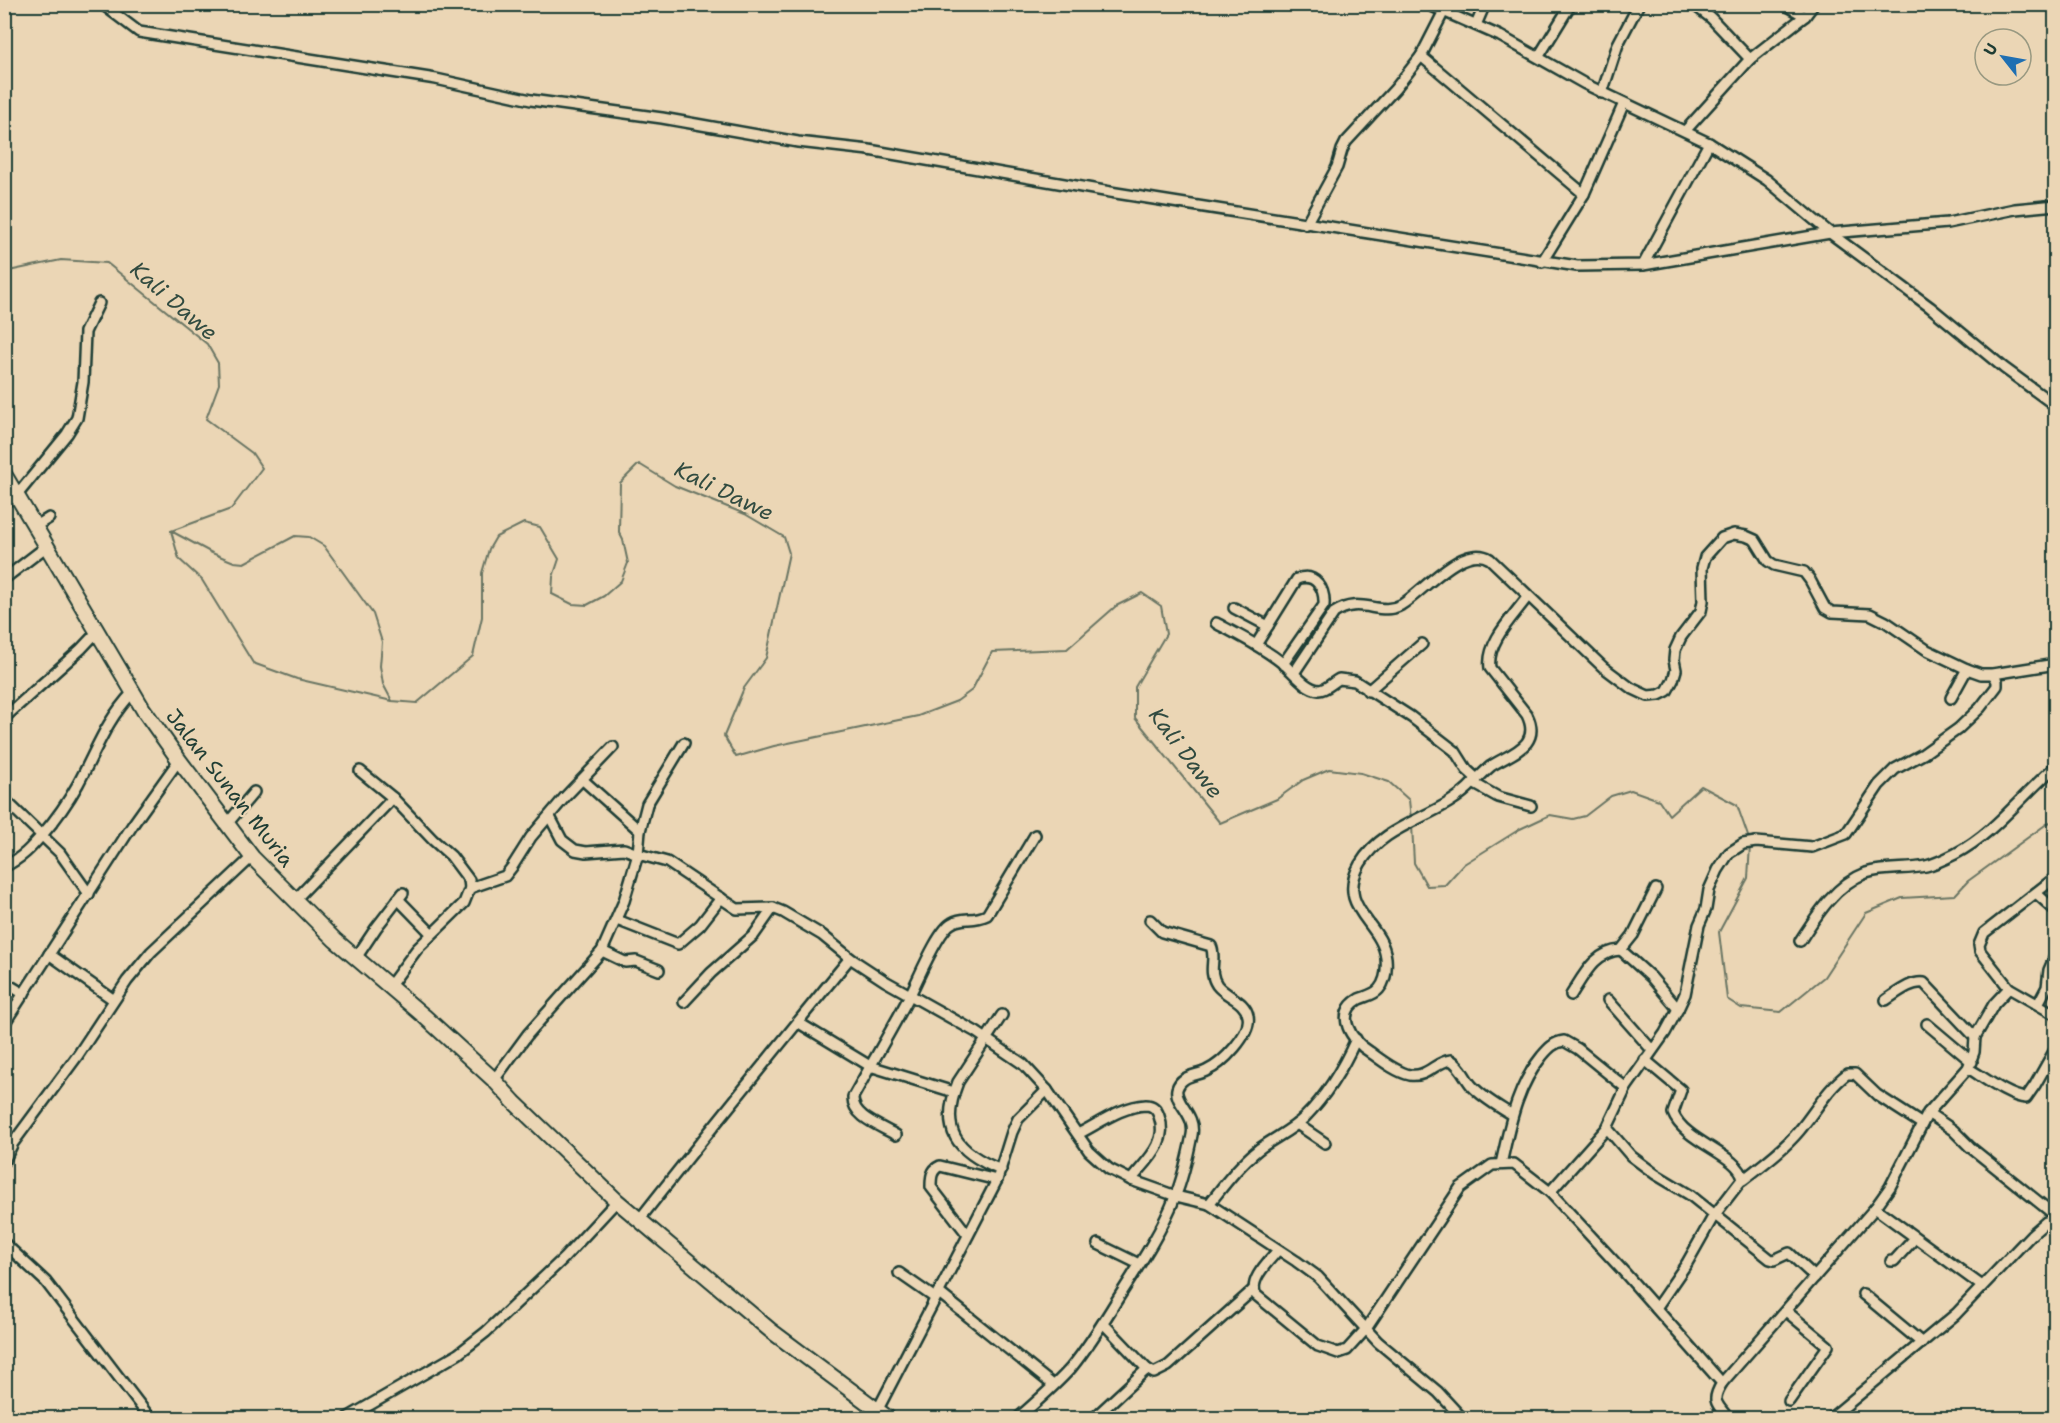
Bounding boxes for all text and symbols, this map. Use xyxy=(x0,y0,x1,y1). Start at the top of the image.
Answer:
north arrow xyxy=(1973,27,2033,87)
text: U xyxy=(1979,39,2002,60)
water label: Kali Dawe xyxy=(124,255,224,347)
water label: Kali Dawe xyxy=(670,455,778,527)
water label: Kali Dawe xyxy=(1142,702,1230,804)
street label: Jalan Sunan Muria xyxy=(159,703,301,873)

